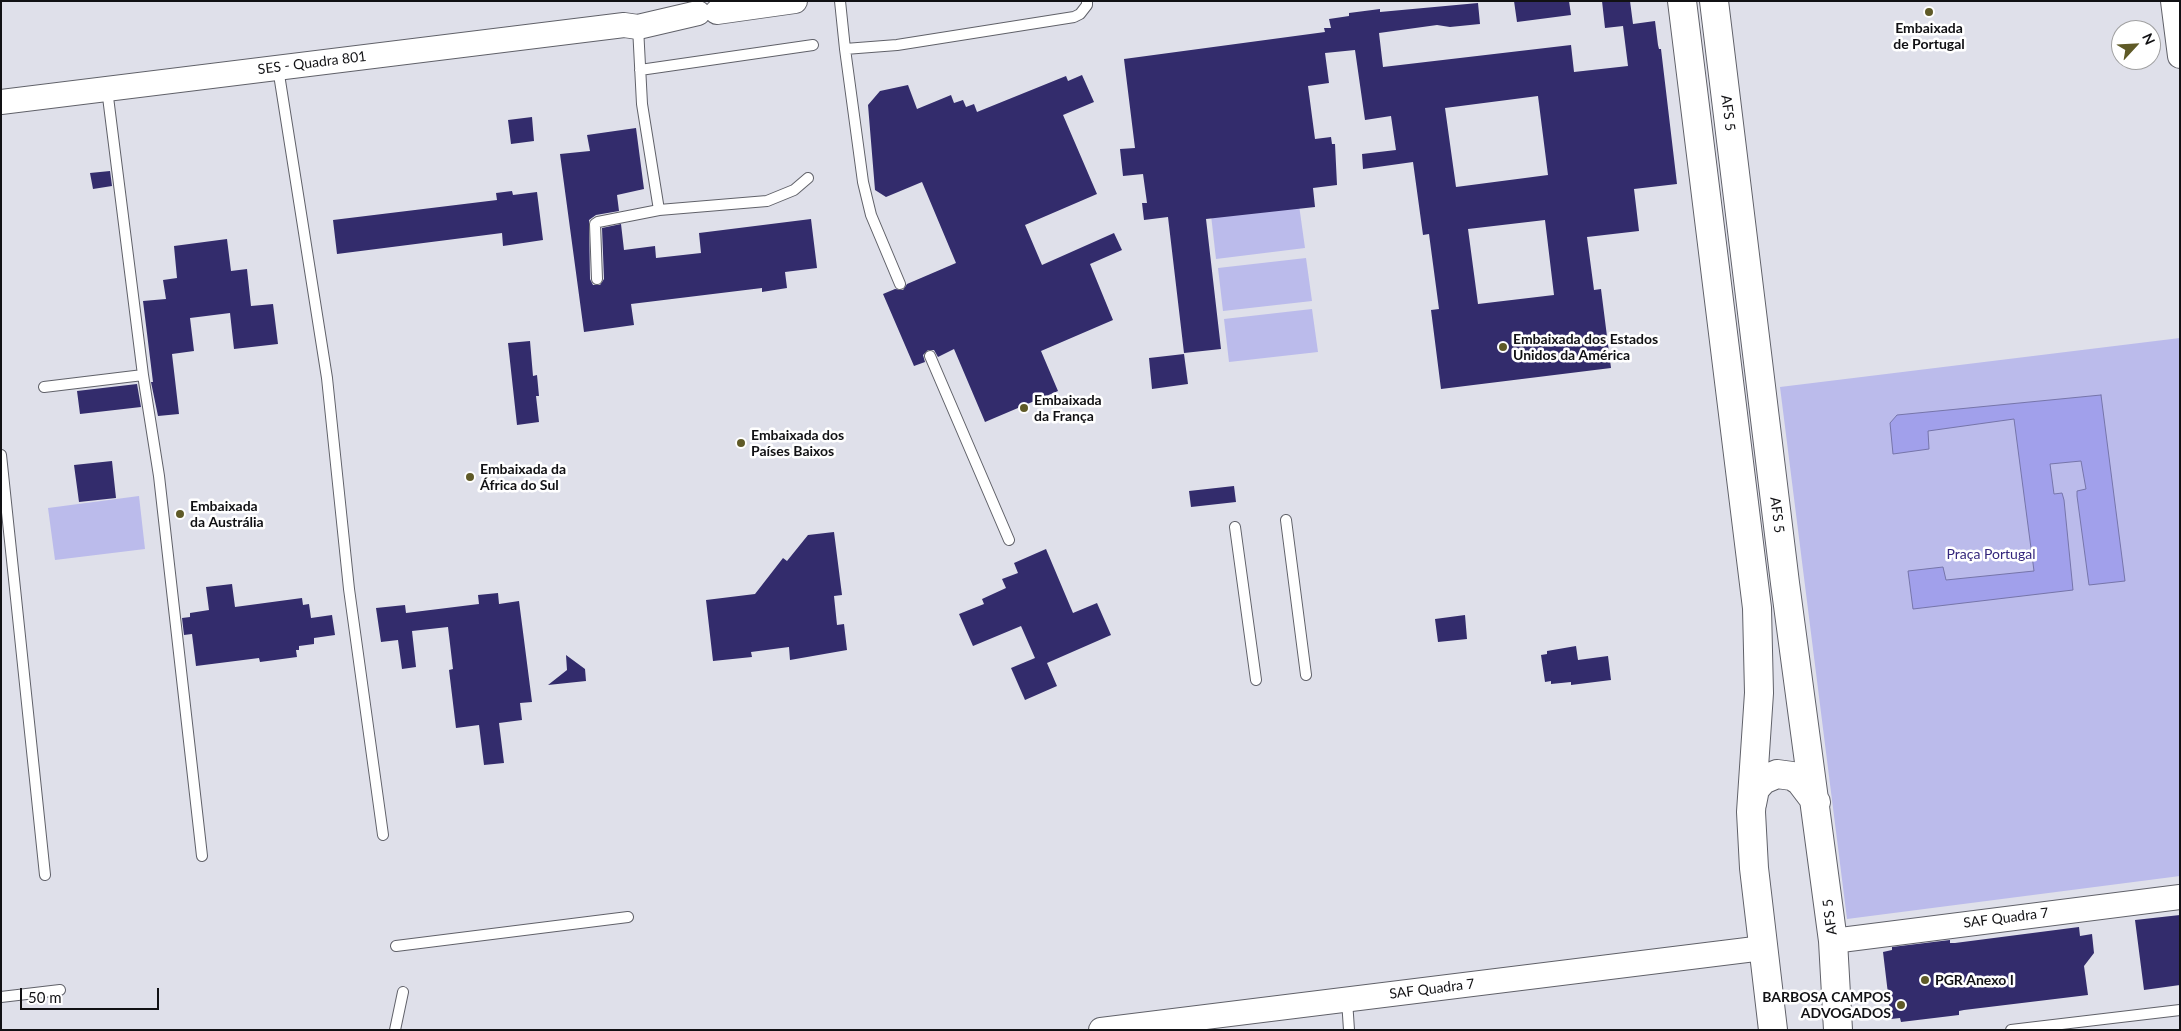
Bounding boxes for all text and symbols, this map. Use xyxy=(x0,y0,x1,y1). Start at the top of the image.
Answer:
marker: Embaixada de Portugal xyxy=(1923,6,1935,18)
place label: Embaixada de Portugal xyxy=(1893,20,1965,52)
north arrow xyxy=(2111,20,2161,70)
text: N xyxy=(2139,30,2159,47)
street label: SES - Quadra 801 xyxy=(257,48,367,78)
street label: AFS 5 xyxy=(1717,94,1739,132)
place label: Embaixada dos Estados Unidos da América xyxy=(1513,331,1658,364)
marker: Embaixada dos Estados Unidos da América xyxy=(1497,341,1509,353)
place label: Embaixada da França xyxy=(1034,392,1102,424)
marker: Embaixada da França xyxy=(1018,402,1030,414)
place label: Embaixada dos Países Baixos xyxy=(751,427,844,460)
marker: Embaixada dos Países Baixos xyxy=(735,437,747,449)
place label: Embaixada da África do Sul xyxy=(480,461,566,494)
marker: Embaixada da África do Sul xyxy=(464,471,476,483)
street label: AFS 5 xyxy=(1766,496,1788,534)
place label: Embaixada da Austrália xyxy=(190,498,264,530)
marker: Embaixada da Austrália xyxy=(174,508,186,520)
park label: Praça Portugal xyxy=(1947,546,2035,562)
street label: AFS 5 xyxy=(1819,898,1841,936)
street label: SAF Quadra 7 xyxy=(1962,904,2050,932)
place label: PGR Anexo I xyxy=(1935,972,2014,988)
marker: PGR Anexo I xyxy=(1919,974,1931,986)
street label: SAF Quadra 7 xyxy=(1388,975,1476,1003)
scale bar xyxy=(22,978,161,1010)
text: 50 m xyxy=(28,988,62,1006)
place label: BARBOSA CAMPOS ADVOGADOS xyxy=(1762,989,1891,1022)
marker: BARBOSA CAMPOS ADVOGADOS xyxy=(1895,999,1907,1011)

